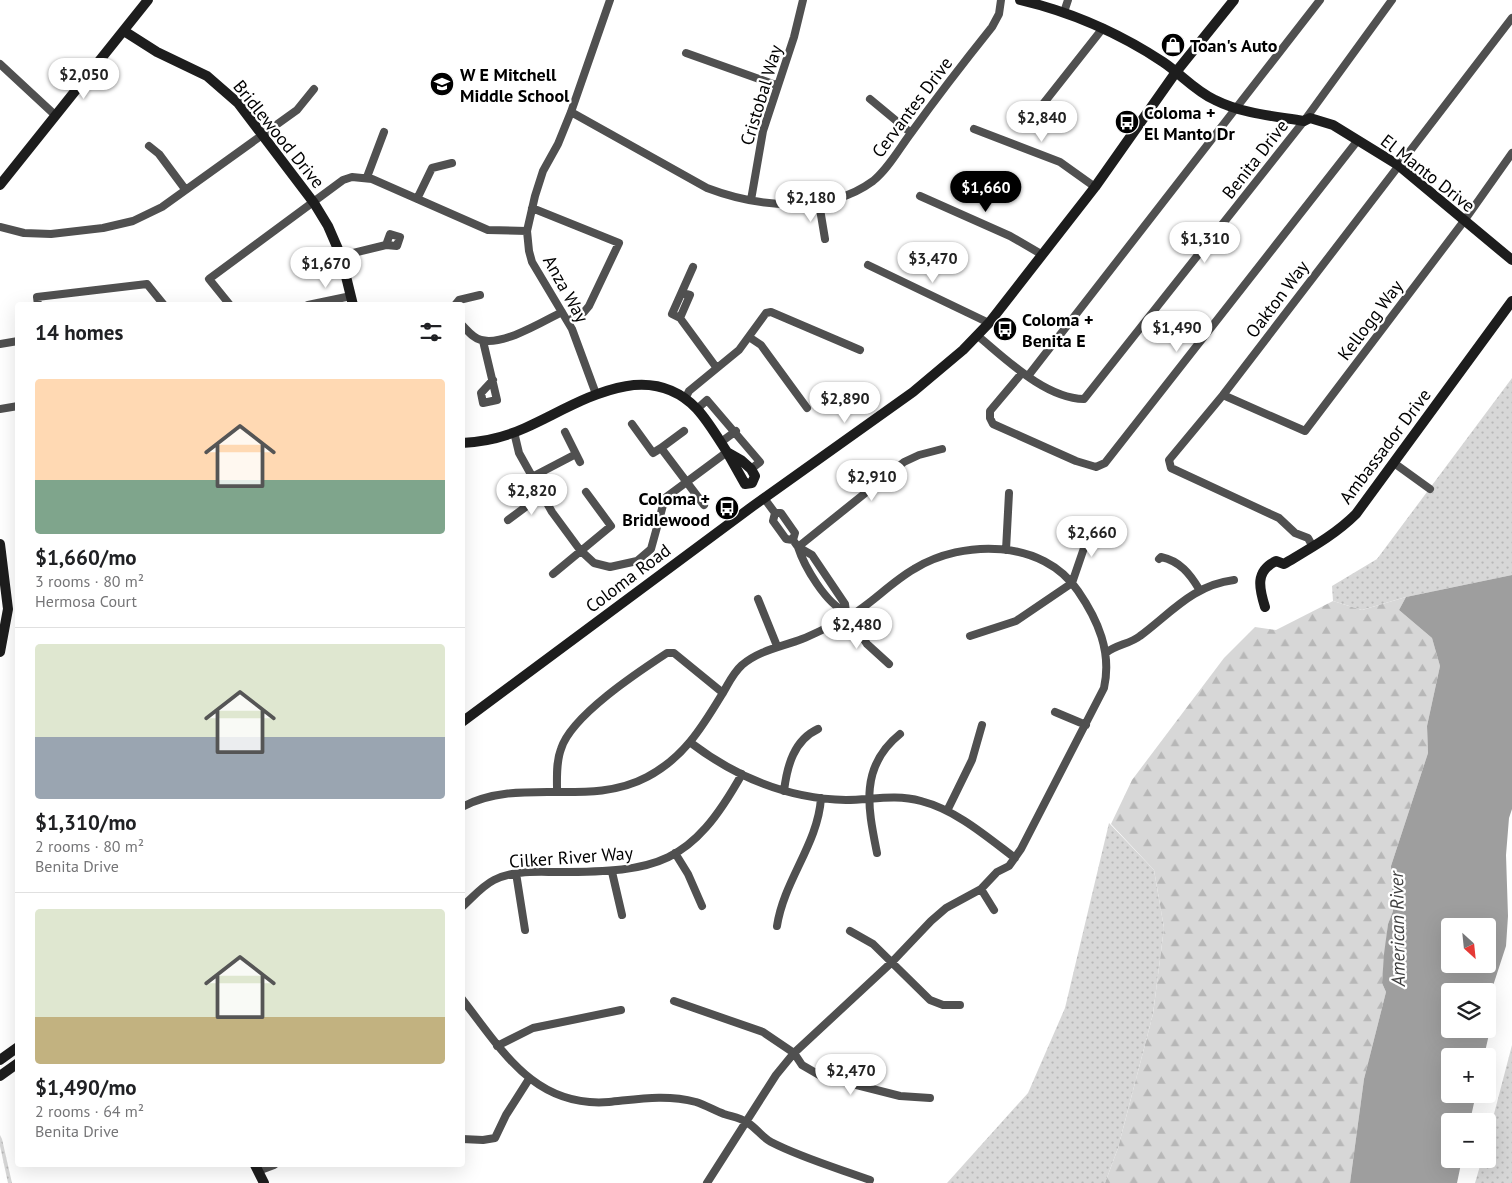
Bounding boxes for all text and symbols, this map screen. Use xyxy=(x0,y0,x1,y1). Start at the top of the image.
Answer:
shop icon: Toan's Auto xyxy=(1160,32,1186,58)
place label: Toan's Auto xyxy=(1190,34,1278,57)
street label: Cristobal Way xyxy=(735,41,787,148)
street label: Cervantes Drive xyxy=(867,52,957,162)
pin: $2,050 xyxy=(43,58,125,100)
place label: W E Mitchell Middle School xyxy=(460,63,570,107)
text: $2,050 xyxy=(59,64,109,84)
school or university icon: W E Mitchell Middle School xyxy=(429,71,455,97)
street label: Bridlewood Drive xyxy=(228,75,330,193)
pin: $2,840 xyxy=(1001,100,1083,143)
place label: Coloma + El Manto Dr xyxy=(1144,101,1235,145)
text: $2,840 xyxy=(1017,107,1067,127)
bus stop icon: Coloma + El Manto Dr xyxy=(1114,109,1140,135)
street label: Benita Drive xyxy=(1217,115,1293,203)
street label: El Manto Drive xyxy=(1376,129,1480,217)
pin: $1,660 xyxy=(945,170,1027,213)
text: $1,660 xyxy=(961,177,1011,197)
pin: $2,180 xyxy=(770,180,852,223)
text: $2,180 xyxy=(786,187,836,207)
pin: $1,310 xyxy=(1164,222,1246,264)
text: $1,310 xyxy=(1180,228,1230,248)
pin: $3,470 xyxy=(892,242,974,284)
pin: $1,670 xyxy=(285,246,367,289)
text: $3,470 xyxy=(908,248,958,268)
street label: Anza Way xyxy=(538,251,594,327)
text: $1,670 xyxy=(301,253,351,273)
street label: Oakton Way xyxy=(1240,255,1314,342)
street label: Kellogg Way xyxy=(1332,275,1408,365)
place label: Coloma + Benita E xyxy=(1022,308,1094,352)
pin: $1,490 xyxy=(1136,310,1218,353)
bus stop icon: Coloma + Benita E xyxy=(992,316,1018,342)
text: $1,490 xyxy=(1152,317,1202,337)
icon: filters xyxy=(417,318,445,346)
text: 14 homes xyxy=(35,319,123,346)
pin: $2,890 xyxy=(804,382,886,424)
street label: Ambassador Drive xyxy=(1334,384,1436,508)
text: $2,890 xyxy=(820,388,870,408)
icon: home xyxy=(195,411,285,501)
pin: $2,910 xyxy=(831,460,913,502)
text: $2,910 xyxy=(847,466,897,486)
pin: $2,820 xyxy=(491,474,573,516)
text: $2,820 xyxy=(507,480,557,500)
place label: Coloma + Bridlewood xyxy=(622,487,710,531)
bus stop icon: Coloma + Bridlewood xyxy=(714,495,740,521)
pin: $2,660 xyxy=(1051,516,1133,558)
text: $2,660 xyxy=(1067,522,1117,542)
street label: Coloma Road xyxy=(581,539,675,617)
text: $1,660/mo xyxy=(35,544,137,571)
text: 3 rooms · 80 m² xyxy=(35,571,144,591)
text: Hermosa Court xyxy=(35,591,137,611)
pin: $2,480 xyxy=(816,608,898,650)
text: $2,480 xyxy=(832,614,882,634)
icon: home xyxy=(195,677,285,767)
text: $1,310/mo xyxy=(35,809,137,836)
text: 2 rooms · 80 m² xyxy=(35,836,144,856)
street label: Cilker River Way xyxy=(508,841,634,873)
text: Benita Drive xyxy=(35,856,119,876)
water label: American River xyxy=(1384,869,1410,988)
north arrow xyxy=(1441,918,1496,972)
map controls xyxy=(1441,918,1496,1168)
icon: home xyxy=(195,942,285,1032)
button: layers xyxy=(1441,983,1496,1038)
button: + xyxy=(1441,1048,1496,1103)
pin: $2,470 xyxy=(810,1054,892,1096)
text: $2,470 xyxy=(826,1060,876,1080)
text: $1,490/mo xyxy=(35,1074,137,1101)
text: 2 rooms · 64 m² xyxy=(35,1101,144,1121)
button: − xyxy=(1441,1113,1496,1168)
text: Benita Drive xyxy=(35,1121,119,1141)

